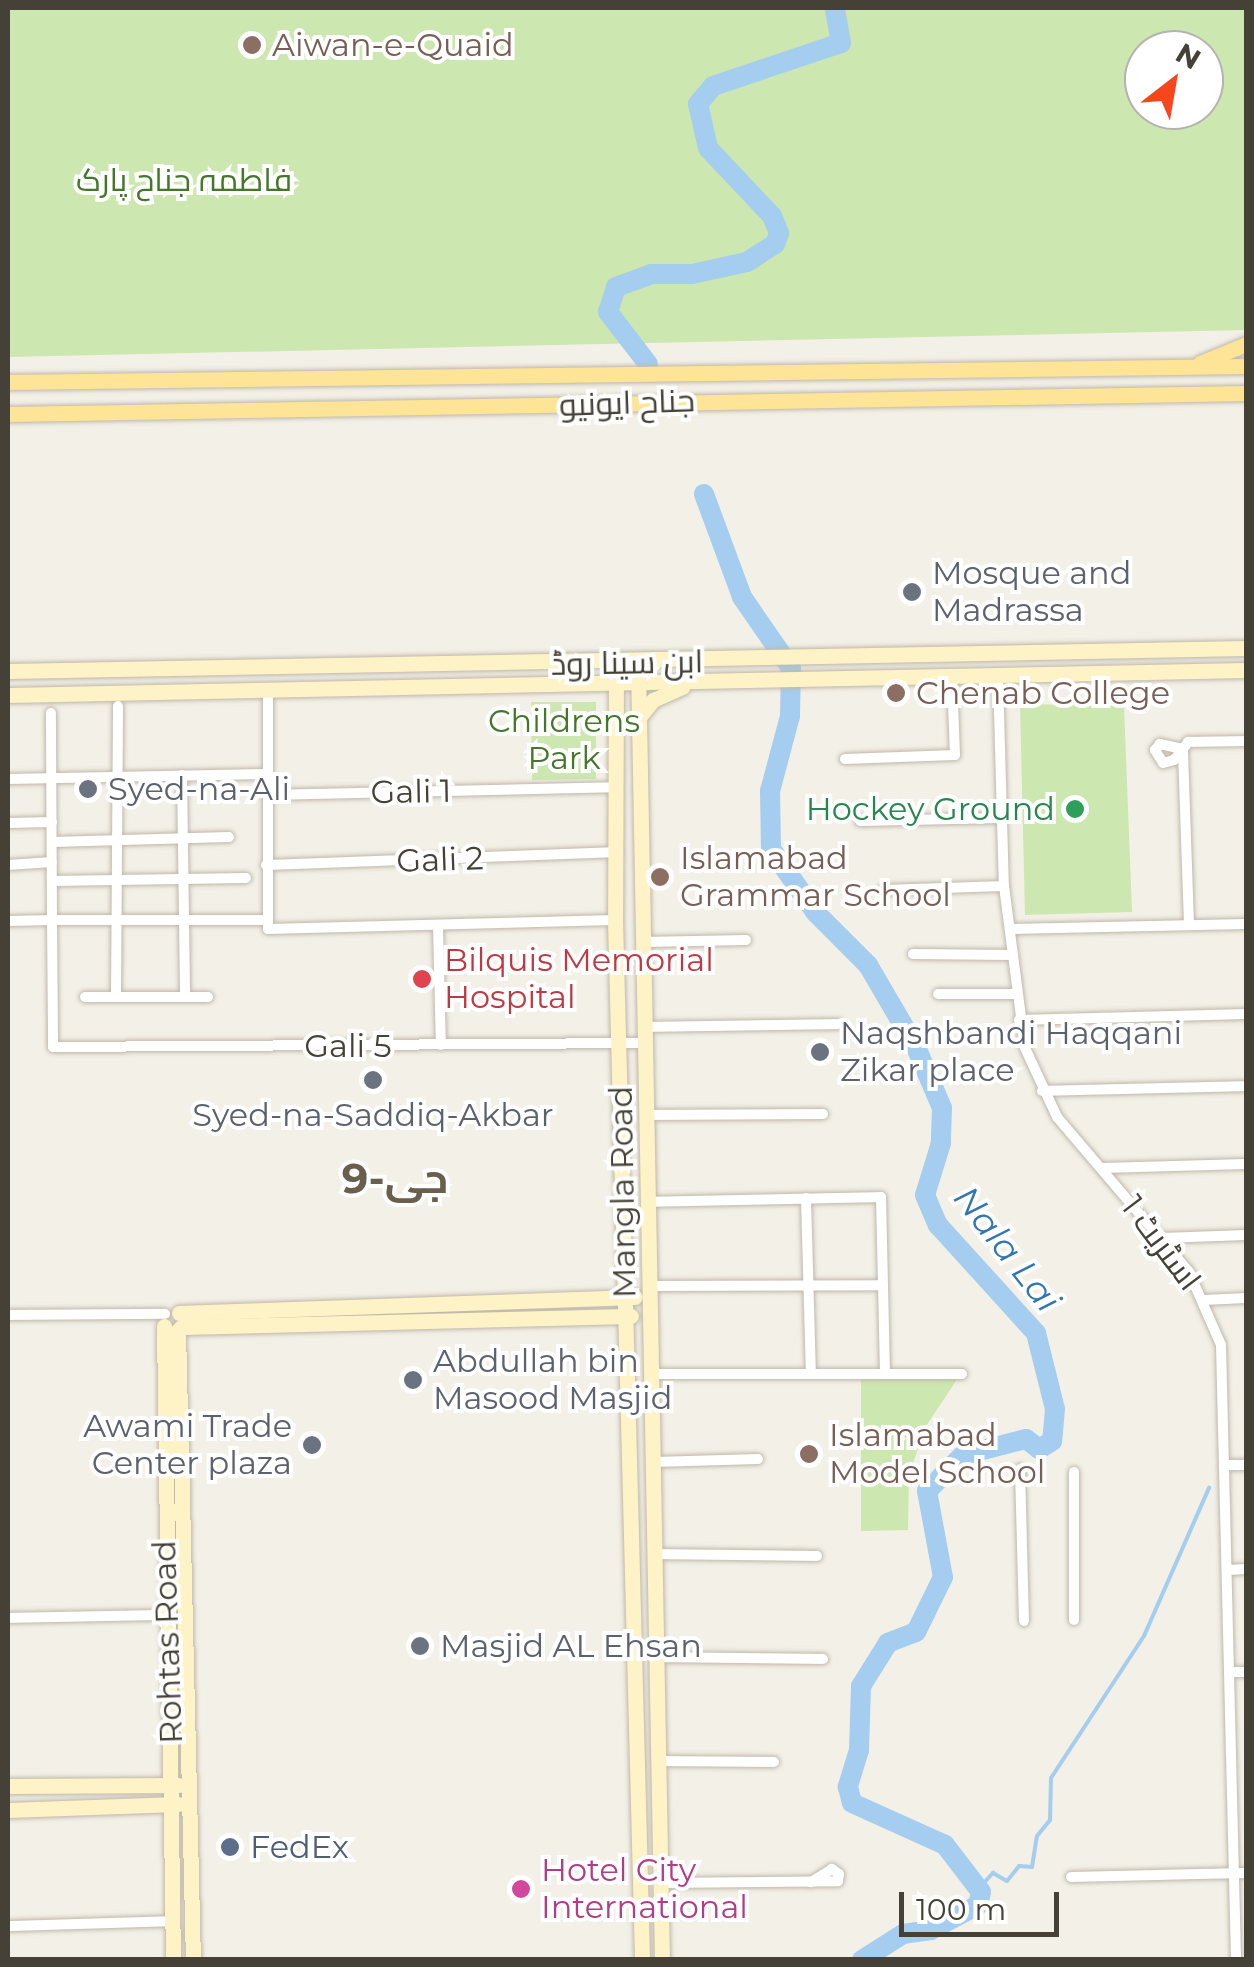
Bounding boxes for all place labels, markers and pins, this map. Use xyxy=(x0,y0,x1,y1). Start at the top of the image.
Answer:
place label: Aiwan-e-Quaid xyxy=(272,26,514,64)
marker: Aiwan-e-Quaid xyxy=(241,34,263,56)
place label: Mosque and Madrassa xyxy=(932,555,1131,630)
marker: Mosque and Madrassa xyxy=(901,581,923,603)
place label: Chenab College xyxy=(916,674,1170,712)
marker: Chenab College xyxy=(885,682,907,704)
place label: Syed-na-Ali xyxy=(108,770,290,808)
marker: Syed-na-Ali xyxy=(77,778,99,800)
place label: Hockey Ground xyxy=(806,790,1055,828)
marker: Hockey Ground xyxy=(1064,798,1086,820)
place label: Islamabad Grammar School xyxy=(680,840,951,915)
marker: Islamabad Grammar School xyxy=(649,866,671,888)
place label: Bilquis Memorial Hospital xyxy=(444,942,714,1017)
marker: Bilquis Memorial Hospital xyxy=(409,966,435,992)
place label: Naqshbandi Haqqani Zikar place xyxy=(840,1015,1182,1090)
marker: Naqshbandi Haqqani Zikar place xyxy=(809,1041,831,1063)
marker: Syed-na-Saddiq-Akbar xyxy=(362,1069,384,1091)
place label: Syed-na-Saddiq-Akbar xyxy=(192,1096,554,1134)
place label: Abdullah bin Masood Masjid xyxy=(433,1343,672,1418)
marker: Abdullah bin Masood Masjid xyxy=(402,1369,424,1391)
place label: Awami Trade Center plaza xyxy=(83,1408,292,1483)
place label: Islamabad Model School xyxy=(829,1417,1045,1492)
marker: Awami Trade Center plaza xyxy=(301,1434,323,1456)
marker: Islamabad Model School xyxy=(798,1443,820,1465)
place label: Masjid AL Ehsan xyxy=(440,1627,702,1665)
marker: Masjid AL Ehsan xyxy=(409,1635,431,1657)
place label: FedEx xyxy=(250,1828,349,1866)
marker: FedEx xyxy=(219,1836,241,1858)
place label: Hotel City International xyxy=(541,1852,748,1927)
marker: Hotel City International xyxy=(510,1878,532,1900)

